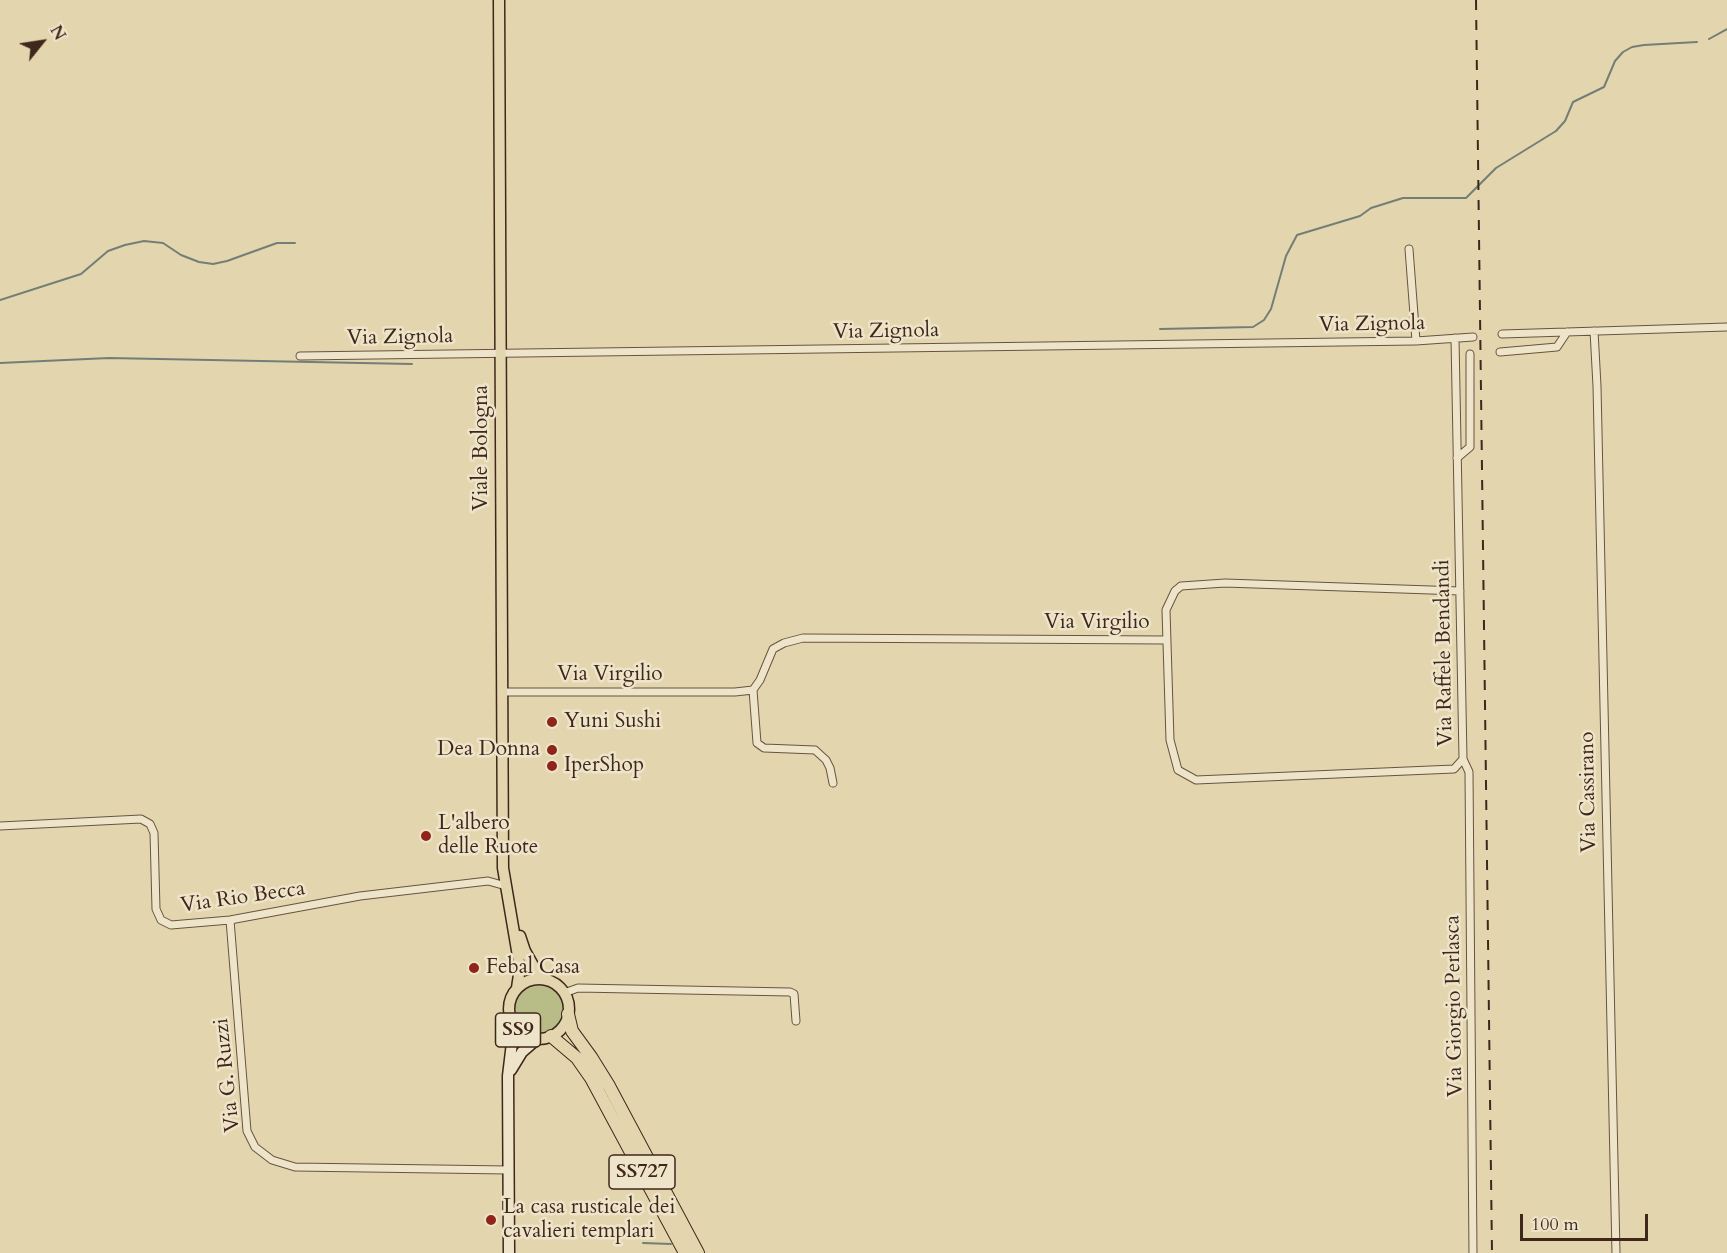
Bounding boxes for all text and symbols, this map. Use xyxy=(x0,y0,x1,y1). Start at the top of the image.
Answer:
north arrow xyxy=(12,12,72,72)
text: N xyxy=(45,21,71,45)
street label: Via Zignola xyxy=(1319,311,1425,339)
street label: Via Zignola xyxy=(833,318,939,346)
street label: Via Zignola xyxy=(347,324,453,352)
street label: Viale Bologna xyxy=(469,385,495,511)
street label: Via Raffele Bendandi xyxy=(1431,559,1459,747)
street label: Via Virgilio xyxy=(1044,610,1150,636)
street label: Via Virgilio xyxy=(557,662,663,688)
place label: Yuni Sushi xyxy=(564,709,661,735)
marker: Yuni Sushi xyxy=(545,715,559,729)
street label: Via Cassirano xyxy=(1575,731,1603,853)
place label: Dea Donna xyxy=(437,737,540,763)
marker: Dea Donna xyxy=(545,743,559,757)
place label: IperShop xyxy=(564,753,644,779)
marker: IperShop xyxy=(545,759,559,773)
place label: L'albero delle Ruote xyxy=(438,811,538,861)
marker: L'albero delle Ruote xyxy=(419,829,433,843)
street label: Via Rio Becca xyxy=(179,877,307,919)
street label: Via Giorgio Perlasca xyxy=(1441,915,1469,1097)
place label: Febal Casa xyxy=(486,955,580,981)
marker: Febal Casa xyxy=(467,961,481,975)
road number: SS9 xyxy=(496,1013,540,1047)
street label: Via G. Ruzzi xyxy=(209,1017,247,1133)
road number: SS727 xyxy=(609,1155,675,1189)
place label: La casa rusticale dei cavalieri templari xyxy=(503,1195,675,1245)
scale bar xyxy=(1523,1202,1650,1240)
text: 100 m xyxy=(1531,1212,1579,1237)
marker: La casa rusticale dei cavalieri templari xyxy=(484,1213,498,1227)

